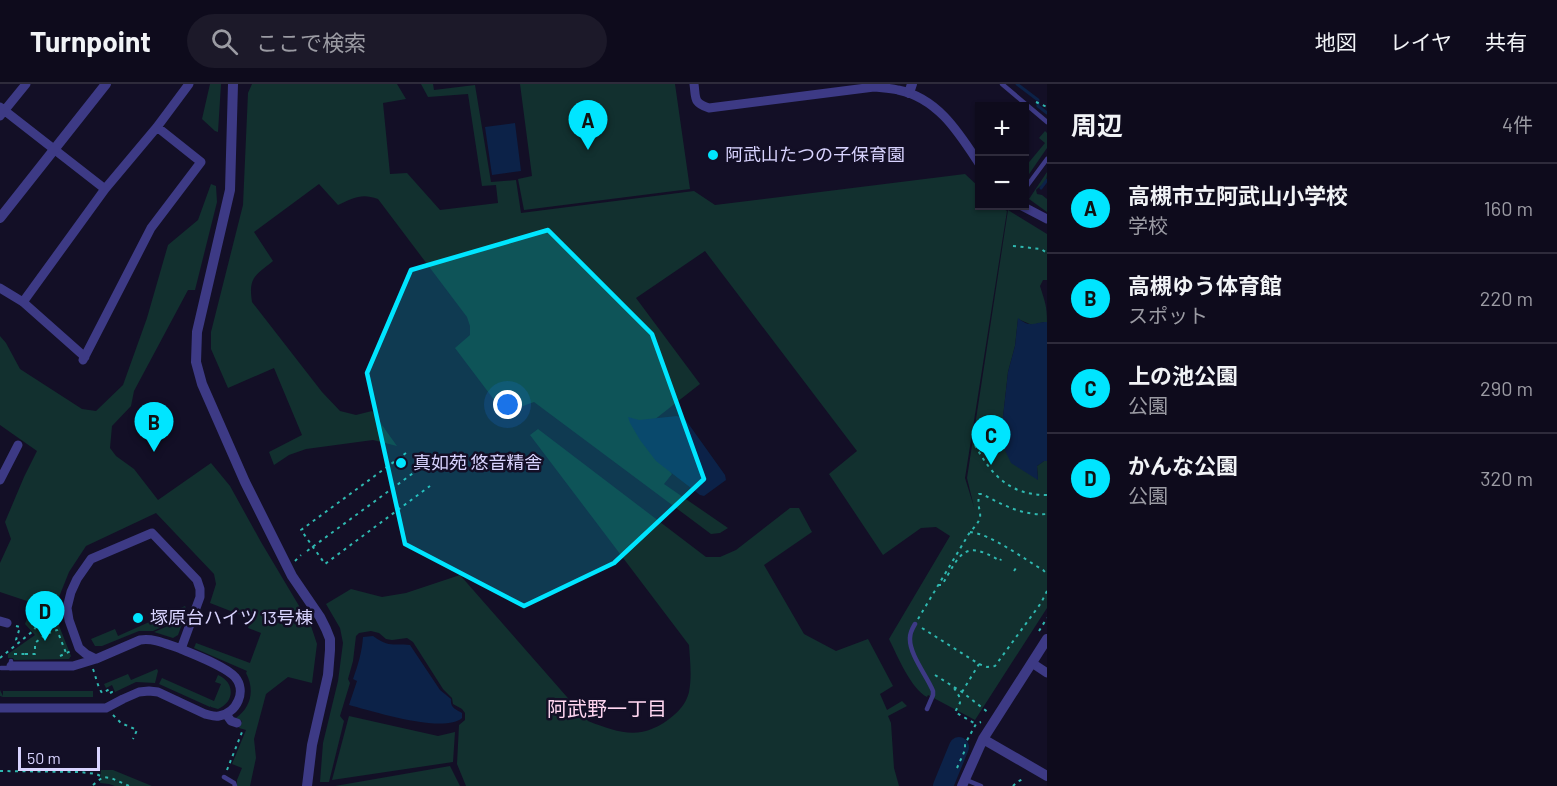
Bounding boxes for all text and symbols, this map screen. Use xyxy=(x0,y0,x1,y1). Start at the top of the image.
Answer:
search box xyxy=(187,14,607,68)
text: Turnpoint xyxy=(30,24,151,58)
icon: search xyxy=(208,25,241,58)
text: ここで検索 xyxy=(256,29,366,55)
text: 地図 xyxy=(1315,29,1357,54)
text: レイヤ xyxy=(1390,29,1452,54)
text: 共有 xyxy=(1485,29,1527,54)
pin: A xyxy=(568,100,608,150)
map controls xyxy=(975,102,1029,210)
button: + xyxy=(975,102,1029,156)
text: 周辺 xyxy=(1071,109,1123,140)
text: 4件 xyxy=(1502,112,1533,136)
place label: 阿武山たつの子保育園 xyxy=(725,143,905,165)
marker: 阿武山たつの子保育園 xyxy=(706,148,720,162)
button: − xyxy=(975,156,1029,210)
text: 高槻市立阿武山小学校 xyxy=(1128,182,1348,208)
text: A xyxy=(1084,196,1097,220)
text: 160 m xyxy=(1484,196,1533,220)
text: 学校 xyxy=(1128,213,1168,237)
text: 高槻ゆう体育館 xyxy=(1128,272,1282,298)
text: B xyxy=(1084,286,1097,310)
text: 220 m xyxy=(1480,286,1533,310)
text: スポット xyxy=(1128,303,1208,327)
text: 上の池公園 xyxy=(1128,362,1238,388)
text: C xyxy=(1084,376,1097,400)
text: 290 m xyxy=(1480,376,1533,400)
your location xyxy=(493,390,522,419)
text: 公園 xyxy=(1128,393,1168,417)
pin: B xyxy=(134,402,174,452)
pin: C xyxy=(972,416,1010,465)
place label: 真如苑 悠音精舎 xyxy=(413,451,543,473)
text: かんな公園 xyxy=(1128,452,1238,478)
marker: 真如苑 悠音精舎 xyxy=(394,456,408,470)
text: D xyxy=(1084,466,1097,490)
text: 320 m xyxy=(1480,466,1533,490)
text: 公園 xyxy=(1128,483,1168,507)
pin: D xyxy=(26,592,64,641)
place label: 塚原台ハイツ 13号棟 xyxy=(150,606,313,628)
marker: 塚原台ハイツ 13号棟 xyxy=(131,611,145,625)
district label: 阿武野一丁目 xyxy=(547,696,667,720)
scale bar xyxy=(18,744,100,772)
text: 50 m xyxy=(27,748,61,767)

